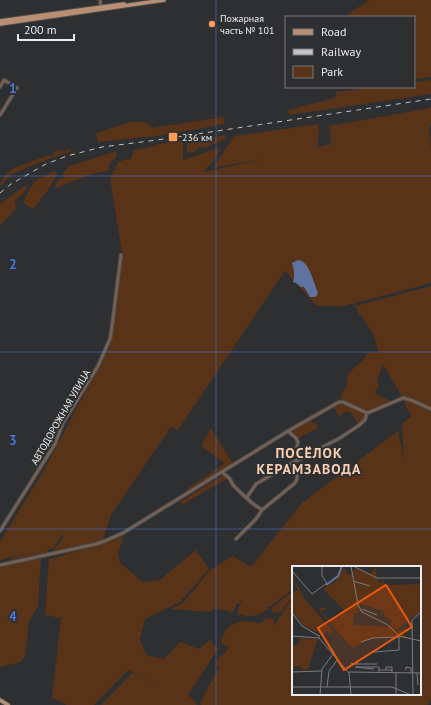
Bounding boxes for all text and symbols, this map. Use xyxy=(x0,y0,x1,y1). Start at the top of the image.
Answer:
place label: Пожарная часть № 101 xyxy=(220,12,274,37)
scale bar xyxy=(18,16,74,42)
legend xyxy=(285,16,415,88)
marker: Пожарная часть № 101 xyxy=(207,19,217,29)
text: 200 m xyxy=(24,22,57,37)
text: Road xyxy=(321,24,346,39)
text: Railway xyxy=(321,44,361,59)
text: Park xyxy=(321,64,343,79)
text: 1 xyxy=(9,80,17,97)
marker: 236 км xyxy=(167,131,179,143)
place label: 236 км xyxy=(182,131,212,144)
text: 2 xyxy=(9,256,17,273)
street label: АВТОДОРОЖНАЯ УЛИЦА xyxy=(28,367,93,467)
text: 3 xyxy=(9,432,17,449)
district label: ПОСЁЛОК КЕРАМЗАВОДА xyxy=(257,444,361,478)
inset map xyxy=(292,566,421,695)
text: 4 xyxy=(9,608,17,625)

